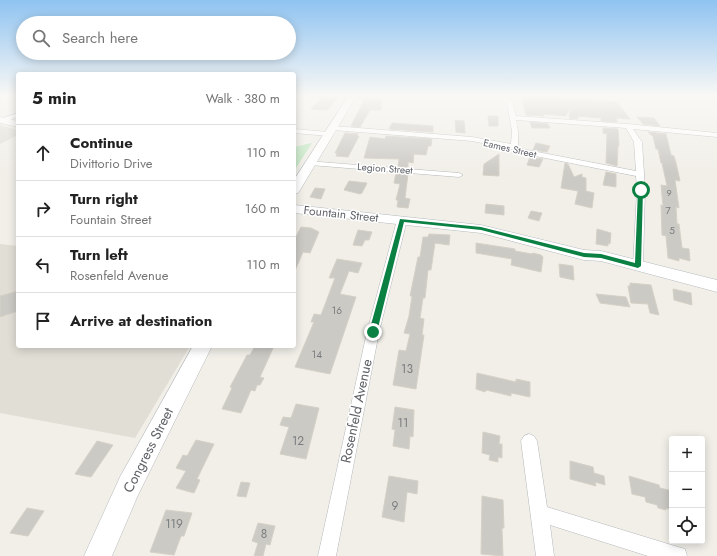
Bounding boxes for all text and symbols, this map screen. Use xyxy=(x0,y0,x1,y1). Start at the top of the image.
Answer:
search box xyxy=(16,16,296,60)
icon: search xyxy=(30,27,52,49)
text: Search here xyxy=(62,27,138,49)
text: 5 min xyxy=(32,86,76,110)
text: Walk · 380 m xyxy=(206,89,280,108)
text: Continue xyxy=(70,132,133,154)
street label: Eames Street xyxy=(482,135,539,162)
icon: ahead xyxy=(32,142,54,164)
text: 110 m xyxy=(246,143,280,162)
text: Divittorio Drive xyxy=(70,154,152,173)
street label: Legion Street xyxy=(357,159,414,178)
route start xyxy=(632,181,650,199)
house number: 9 xyxy=(666,186,672,199)
text: Turn right xyxy=(70,188,138,210)
icon: right xyxy=(32,198,54,220)
text: 160 m xyxy=(245,199,280,218)
street label: Fountain Street xyxy=(303,201,379,227)
house number: 7 xyxy=(665,203,671,218)
text: Fountain Street xyxy=(70,210,151,229)
house number: 5 xyxy=(669,223,675,238)
text: Turn left xyxy=(70,244,128,266)
icon: left xyxy=(32,254,54,276)
text: 110 m xyxy=(246,255,280,274)
text: Rosenfeld Avenue xyxy=(70,266,168,285)
house number: 16 xyxy=(332,303,342,318)
icon: arrive xyxy=(32,310,54,332)
text: Arrive at destination xyxy=(70,310,212,332)
route end xyxy=(364,323,382,341)
house number: 14 xyxy=(312,347,322,362)
street label: Rosenfeld Avenue xyxy=(335,357,377,465)
house number: 13 xyxy=(401,360,413,378)
street label: Congress Street xyxy=(118,403,178,496)
house number: 11 xyxy=(398,414,408,432)
house number: 12 xyxy=(292,432,304,450)
map controls xyxy=(669,436,705,544)
button: + xyxy=(669,436,705,472)
button: − xyxy=(669,472,705,508)
house number: 9 xyxy=(392,497,399,515)
button: locate xyxy=(669,508,705,544)
house number: 119 xyxy=(165,515,183,533)
house number: 8 xyxy=(261,525,267,543)

